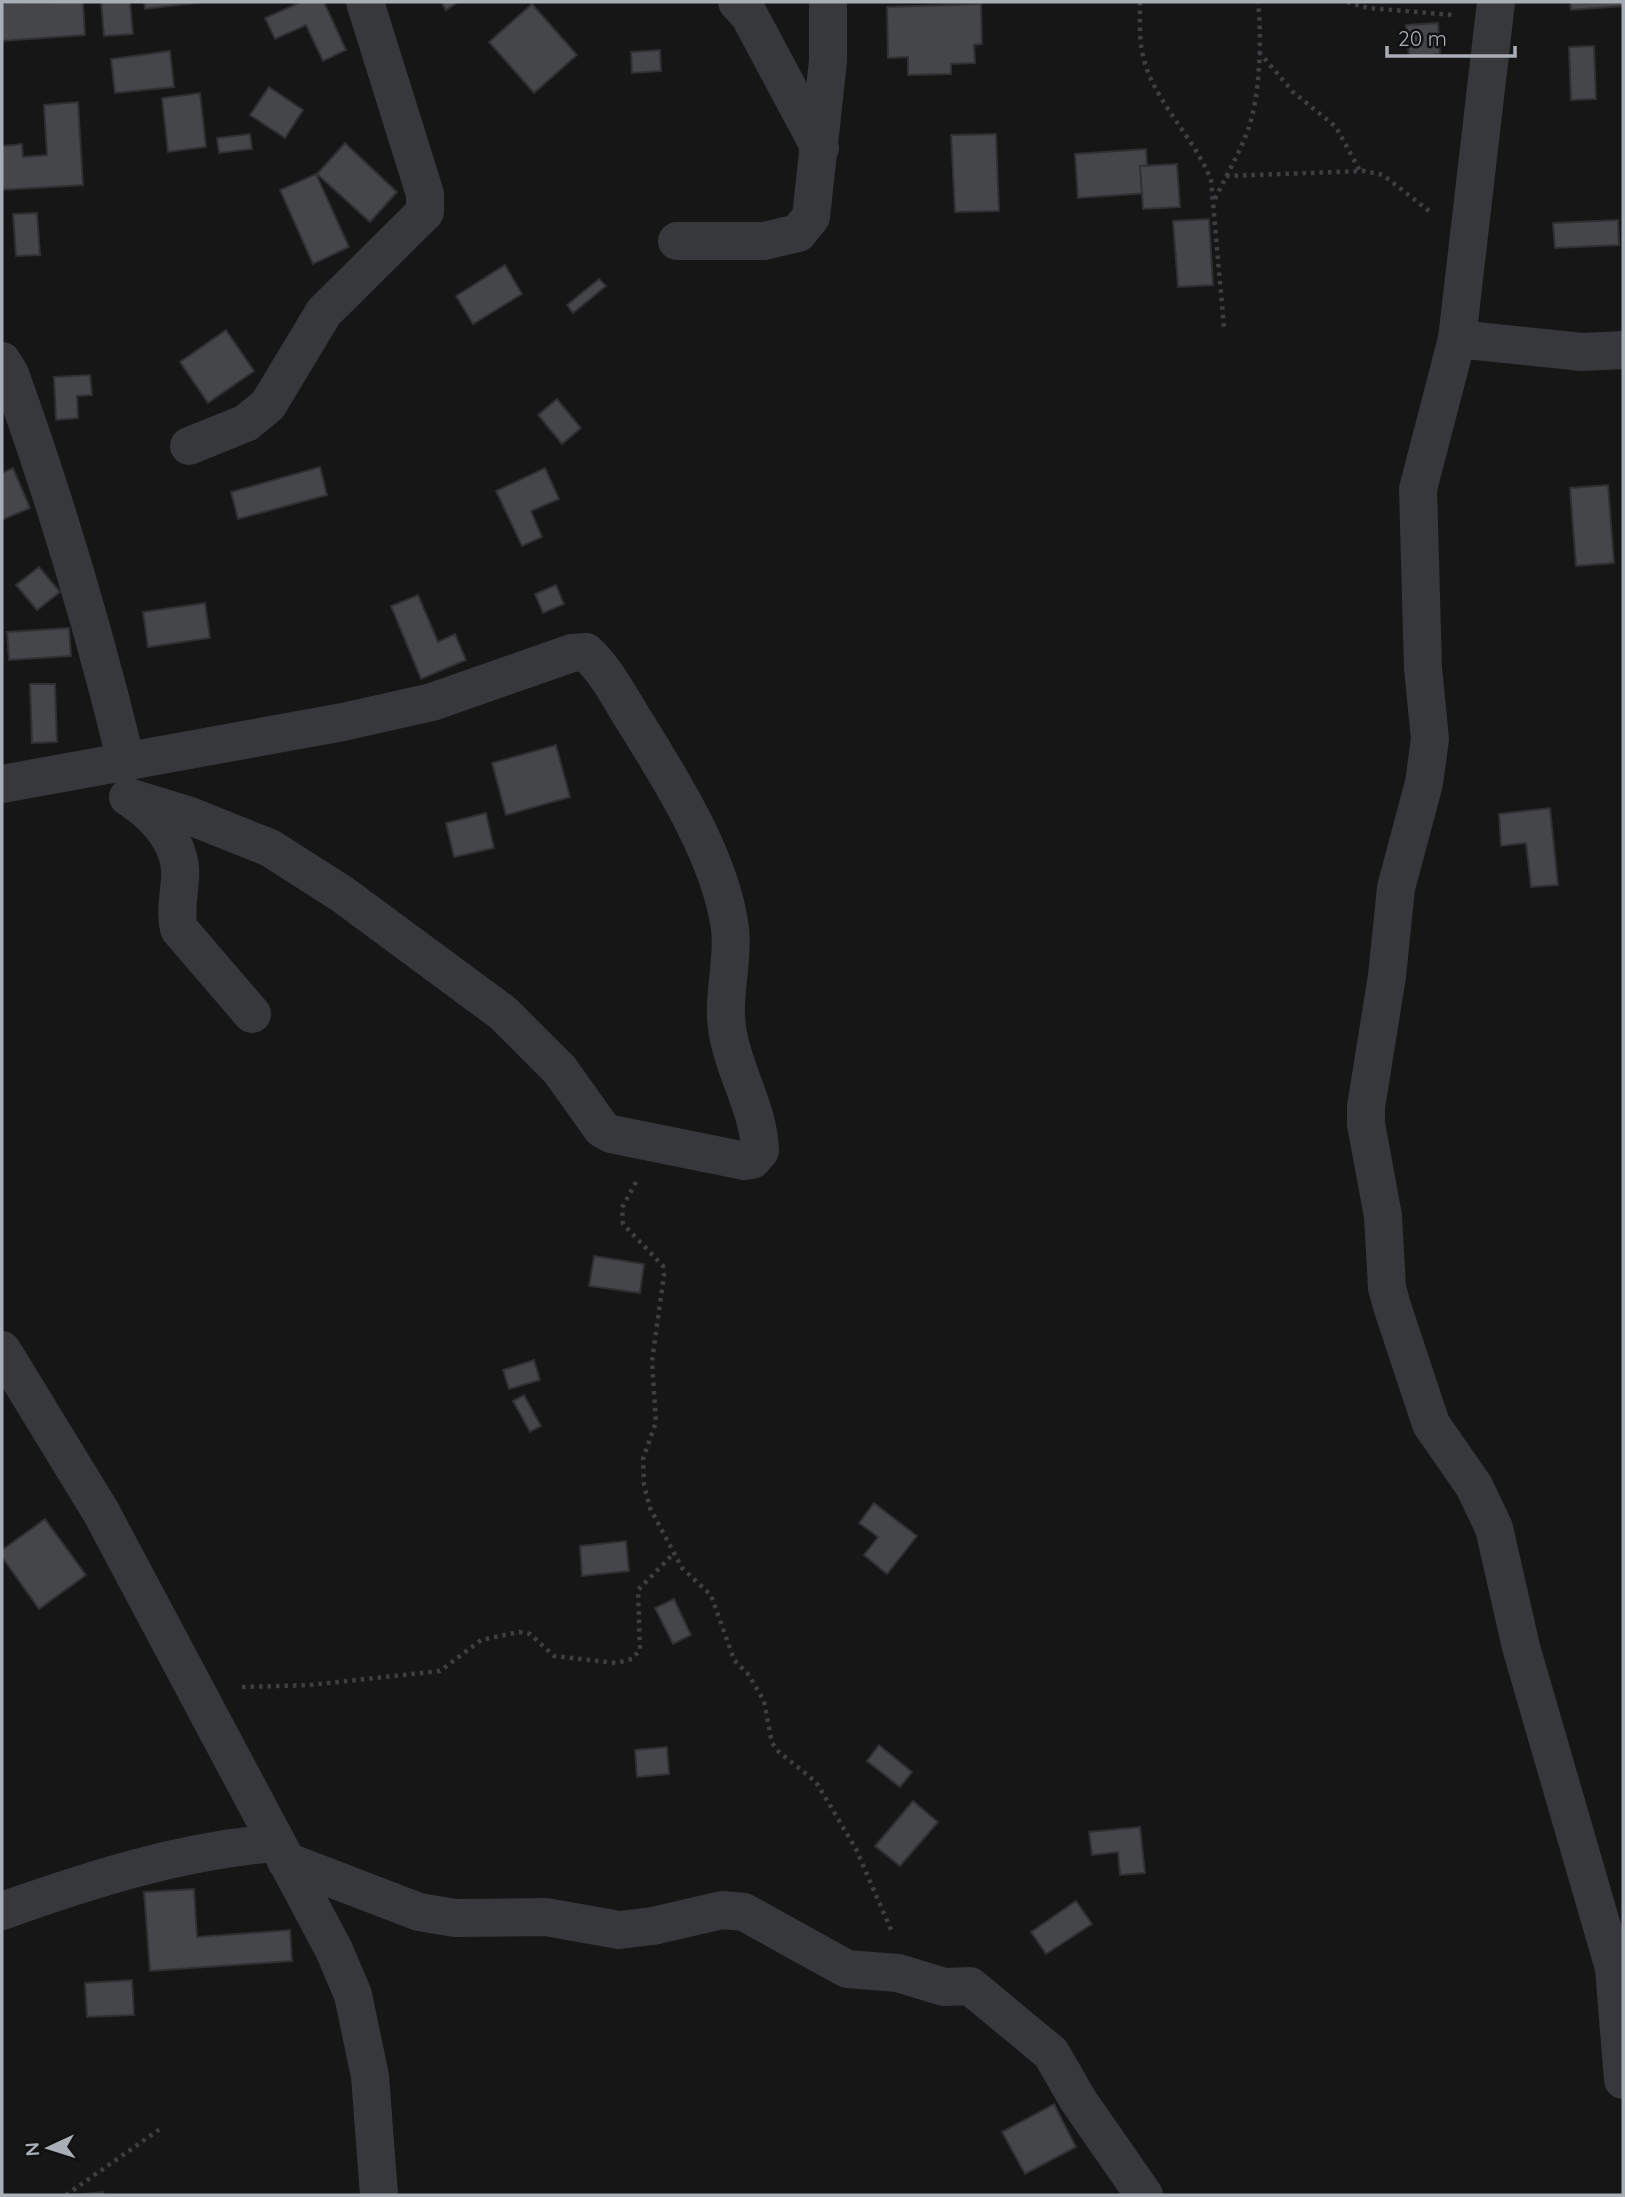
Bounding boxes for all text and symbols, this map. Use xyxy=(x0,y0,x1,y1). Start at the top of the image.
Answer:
scale bar xyxy=(1387,14,1515,58)
text: 20 m xyxy=(1398,25,1447,51)
north arrow xyxy=(14,2113,84,2183)
text: N xyxy=(20,2141,44,2157)

